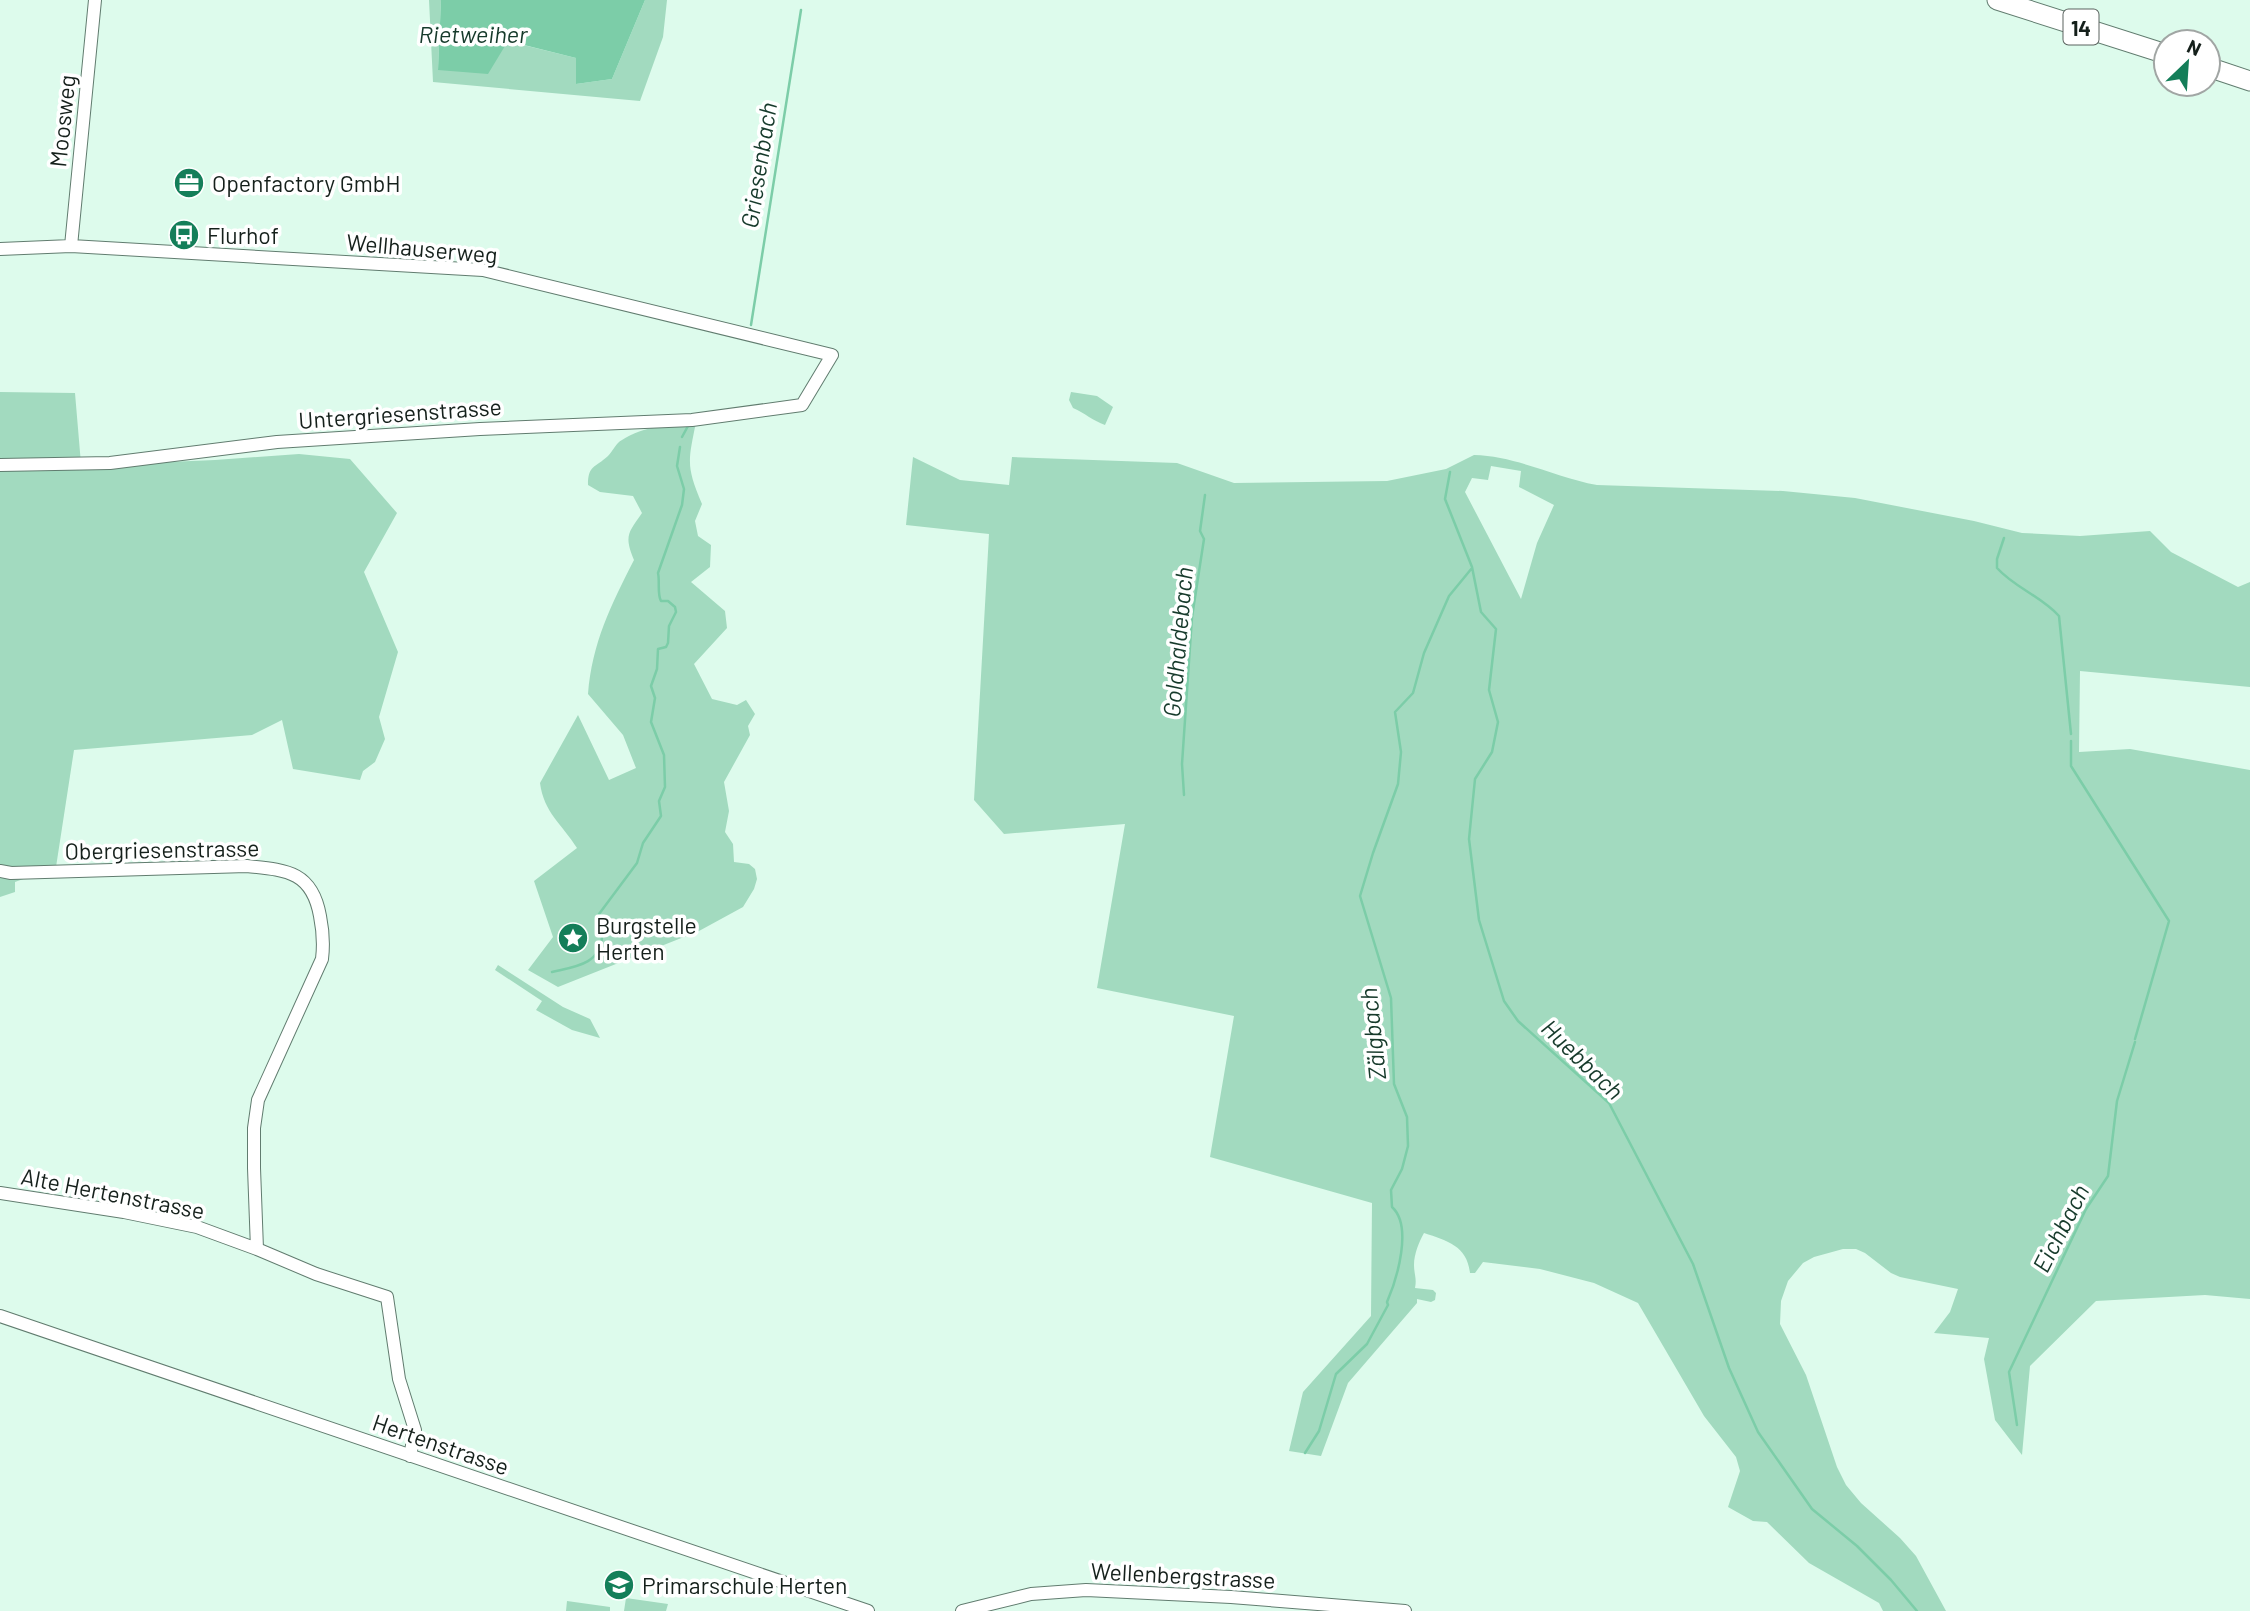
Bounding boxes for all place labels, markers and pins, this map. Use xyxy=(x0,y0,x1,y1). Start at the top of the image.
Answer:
office icon: Openfactory GmbH xyxy=(172,166,206,200)
place label: Openfactory GmbH xyxy=(212,169,400,197)
bus stop icon: Flurhof xyxy=(167,218,201,252)
place label: Flurhof xyxy=(207,221,279,249)
place label: Burgstelle Herten xyxy=(596,911,697,965)
place icon: Burgstelle Herten xyxy=(556,921,590,955)
school or university icon: Primarschule Herten xyxy=(602,1568,636,1602)
place label: Primarschule Herten xyxy=(642,1571,848,1599)

